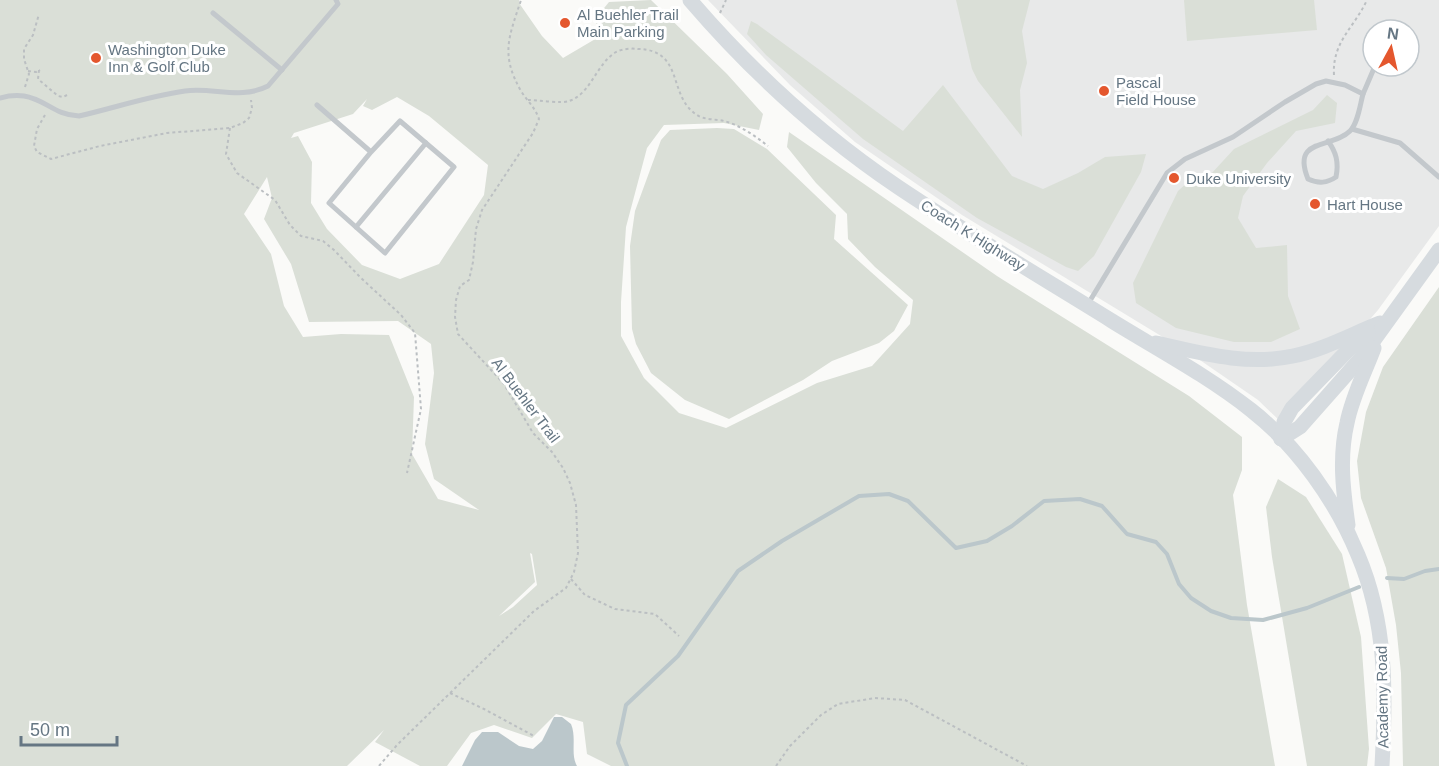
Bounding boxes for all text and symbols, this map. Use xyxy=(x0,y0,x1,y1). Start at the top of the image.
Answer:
place label: Al Buehler Trail Main Parking xyxy=(577,6,679,40)
marker: Al Buehler Trail Main Parking xyxy=(558,16,572,30)
north arrow xyxy=(1361,18,1421,78)
text: N xyxy=(1386,24,1400,43)
place label: Washington Duke Inn & Golf Club xyxy=(108,41,226,75)
marker: Washington Duke Inn & Golf Club xyxy=(89,51,103,65)
place label: Pascal Field House xyxy=(1116,74,1196,108)
marker: Pascal Field House xyxy=(1097,84,1111,98)
place label: Duke University xyxy=(1186,170,1292,187)
marker: Duke University xyxy=(1167,171,1181,185)
street label: Coach K Highway xyxy=(918,196,1028,274)
place label: Hart House xyxy=(1327,196,1403,213)
marker: Hart House xyxy=(1308,197,1322,211)
street label: Al Buehler Trail xyxy=(489,354,563,446)
street label: Academy Road xyxy=(1373,646,1391,748)
scale bar xyxy=(21,709,117,747)
text: 50 m xyxy=(30,720,70,740)

